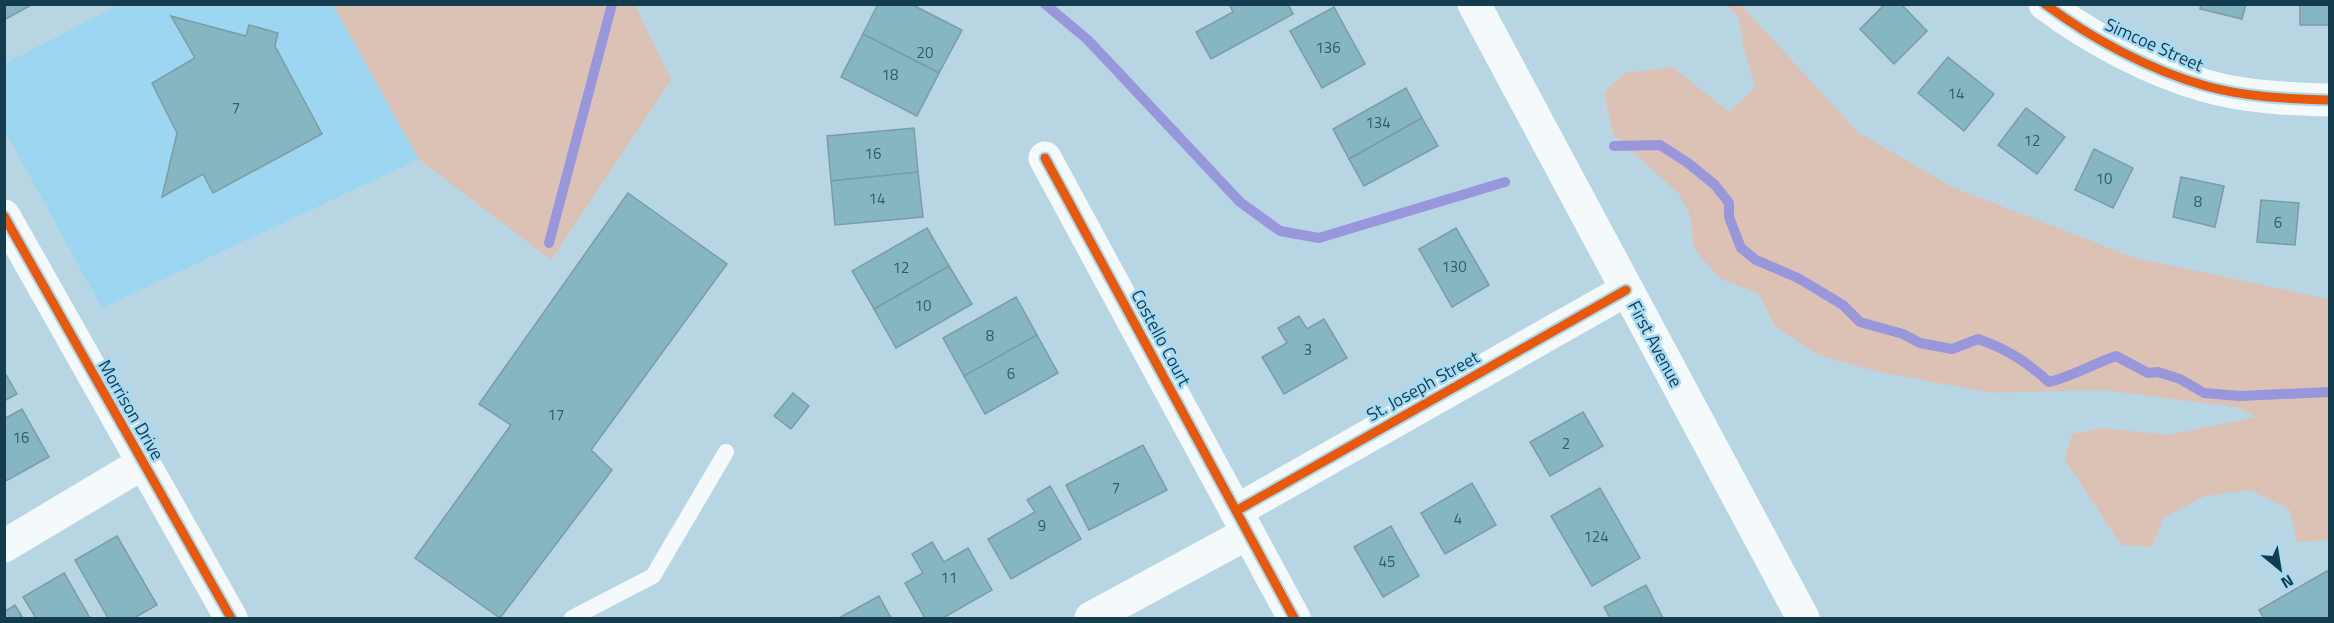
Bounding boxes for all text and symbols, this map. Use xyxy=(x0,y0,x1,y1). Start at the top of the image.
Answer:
street label: Simcoe Street xyxy=(2101,11,2208,79)
house number: 136 xyxy=(1315,36,1341,59)
house number: 20 xyxy=(917,41,933,64)
house number: 18 xyxy=(882,63,898,86)
house number: 14 xyxy=(1948,82,1964,105)
house number: 7 xyxy=(232,96,240,119)
house number: 134 xyxy=(1365,111,1391,134)
house number: 12 xyxy=(2024,129,2040,152)
house number: 16 xyxy=(865,142,881,165)
house number: 10 xyxy=(2096,167,2112,190)
house number: 14 xyxy=(869,187,885,210)
house number: 8 xyxy=(2194,190,2202,213)
house number: 6 xyxy=(2274,211,2282,234)
house number: 130 xyxy=(1441,255,1467,278)
house number: 12 xyxy=(893,256,909,279)
street label: Costello Court xyxy=(1125,285,1199,391)
house number: 10 xyxy=(915,294,931,317)
street label: First Avenue xyxy=(1621,296,1690,392)
house number: 8 xyxy=(986,324,994,347)
house number: 3 xyxy=(1304,338,1312,361)
street label: St. Joseph Street xyxy=(1361,343,1485,428)
street label: Morrison Drive xyxy=(92,355,171,465)
house number: 6 xyxy=(1007,362,1015,385)
house number: 17 xyxy=(548,403,564,426)
house number: 16 xyxy=(13,426,29,449)
house number: 2 xyxy=(1562,432,1570,455)
house number: 7 xyxy=(1112,476,1120,499)
house number: 4 xyxy=(1454,507,1462,530)
house number: 9 xyxy=(1038,514,1046,537)
house number: 124 xyxy=(1583,525,1609,548)
north arrow xyxy=(2250,539,2310,599)
house number: 45 xyxy=(1379,550,1395,573)
house number: 11 xyxy=(941,566,957,589)
text: N xyxy=(2277,569,2298,595)

